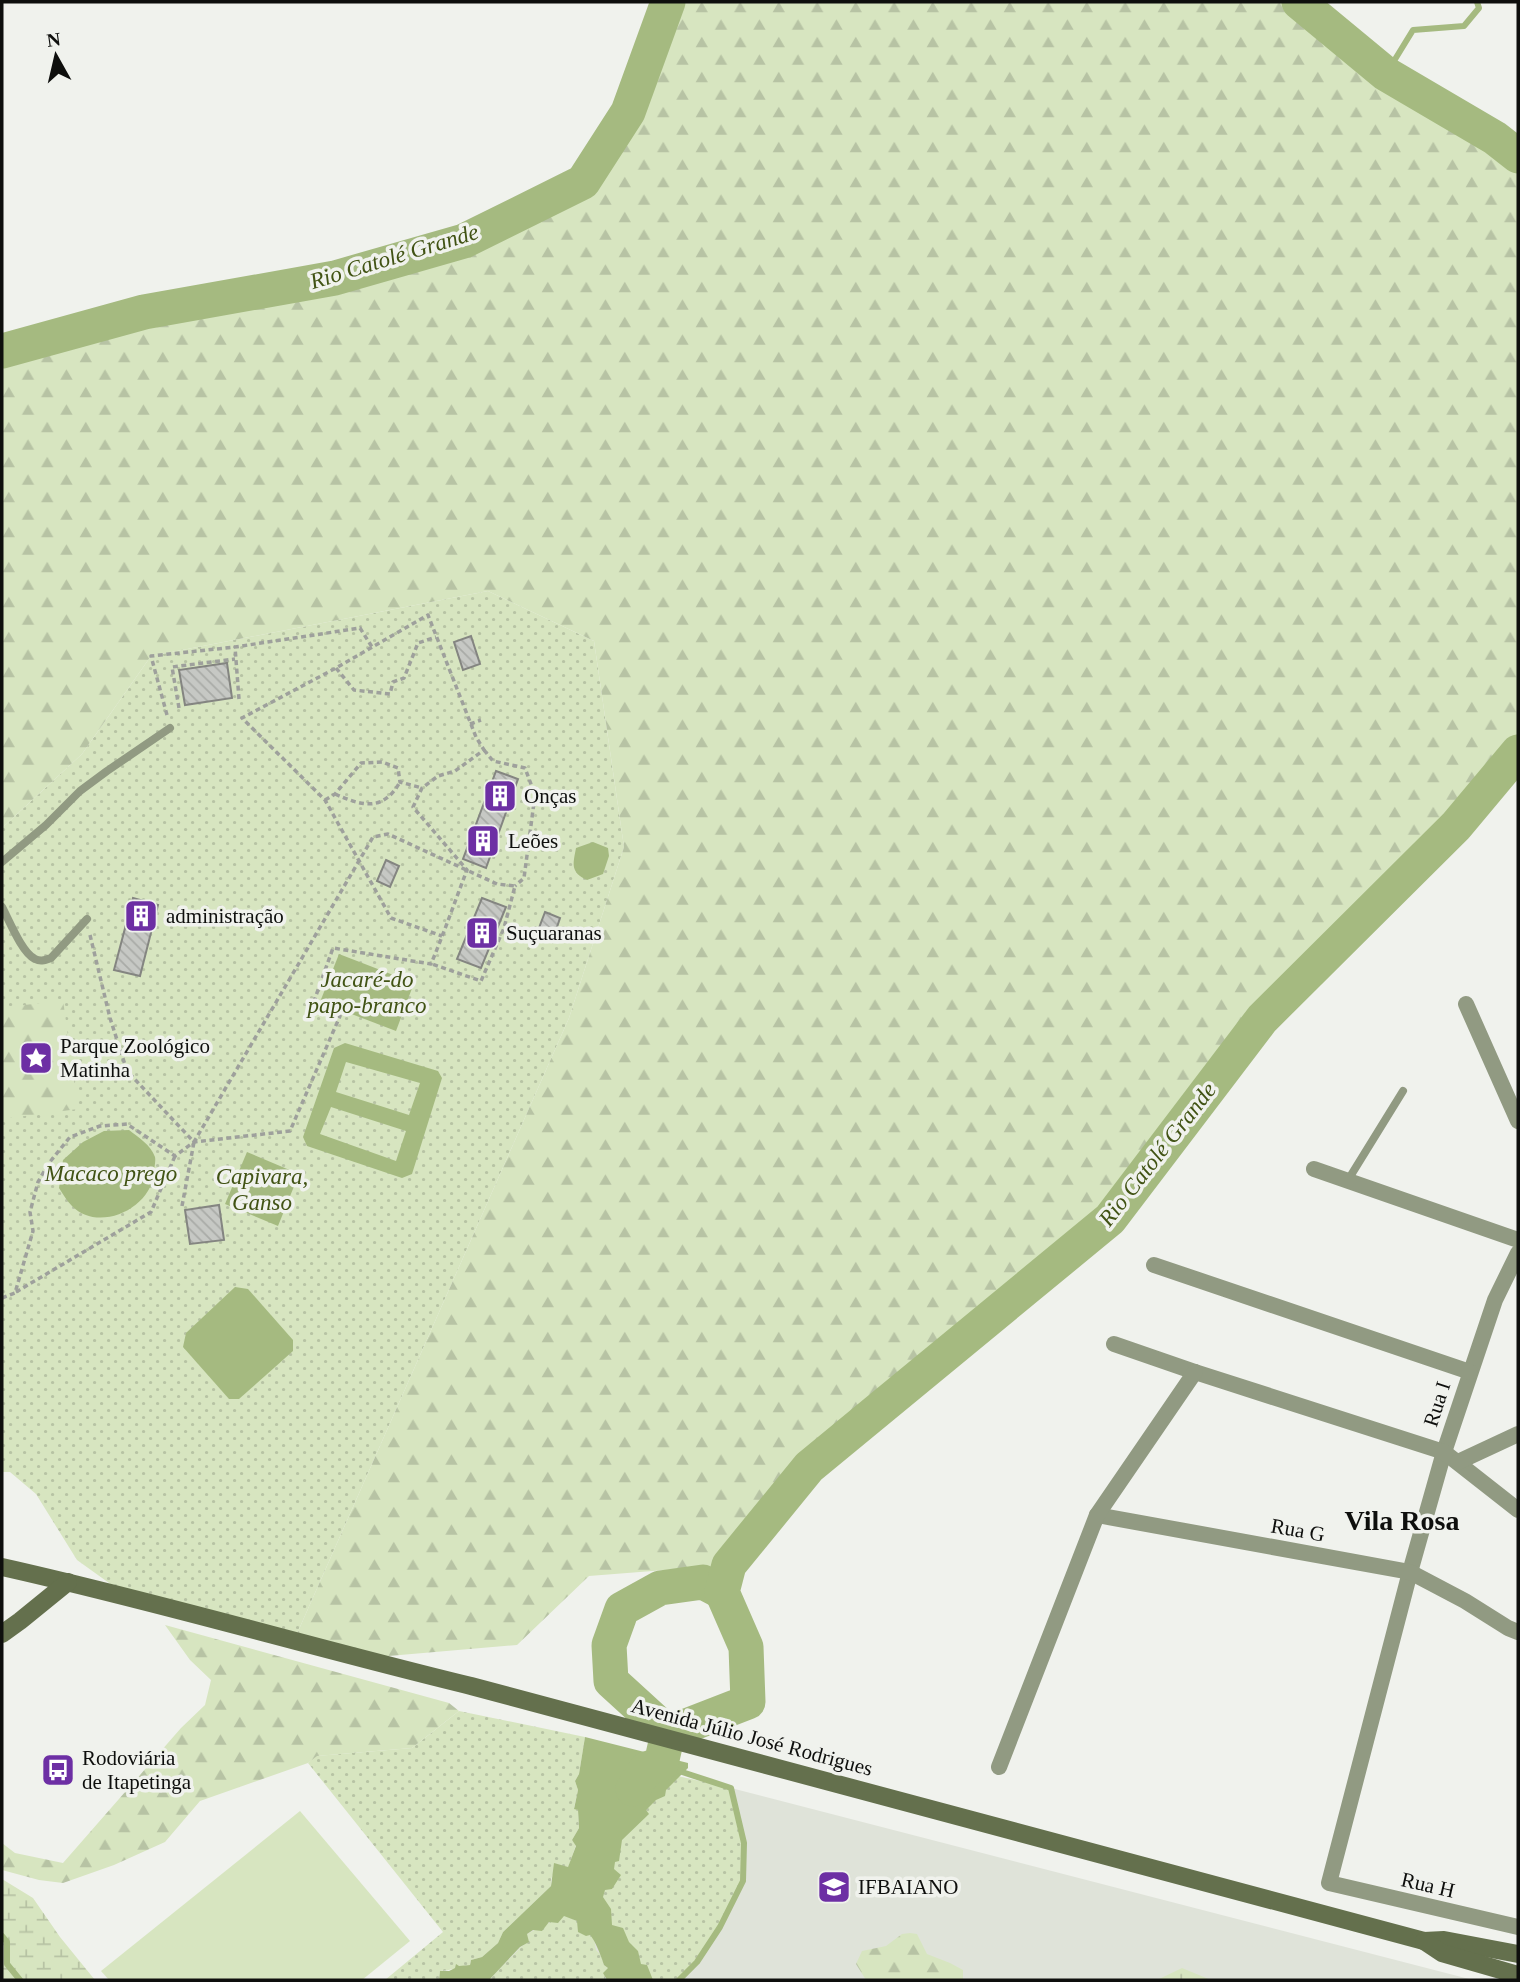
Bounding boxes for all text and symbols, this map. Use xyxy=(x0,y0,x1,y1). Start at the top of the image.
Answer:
north arrow xyxy=(21,21,91,91)
text: N xyxy=(45,28,62,51)
water label: Rio Catolé Grande xyxy=(306,219,481,294)
building icon: Onças xyxy=(481,777,519,815)
place label: Onças xyxy=(524,784,576,808)
building icon: Leões xyxy=(464,822,502,860)
place label: Leões xyxy=(508,829,558,853)
building icon: administração xyxy=(122,897,160,935)
place label: administração xyxy=(166,904,284,928)
building icon: Suçuaranas xyxy=(463,914,501,952)
place label: Suçuaranas xyxy=(506,921,602,945)
water label: Jacaré-do papo-branco xyxy=(306,967,426,1018)
place label: Parque Zoológico Matinha xyxy=(60,1034,210,1082)
place icon: Parque Zoológico Matinha xyxy=(17,1039,55,1077)
water label: Rio Catolé Grande xyxy=(1093,1078,1221,1232)
water label: Macaco prego xyxy=(44,1161,177,1186)
water label: Capivara, Ganso xyxy=(216,1164,308,1215)
street label: Rua I xyxy=(1418,1378,1456,1430)
district label: Vila Rosa xyxy=(1345,1505,1459,1536)
street label: Rua G xyxy=(1269,1513,1327,1547)
street label: Avenida Júlio José Rodrigues xyxy=(629,1693,875,1781)
place label: Rodoviária de Itapetinga xyxy=(82,1746,192,1794)
bus stop icon: Rodoviária de Itapetinga xyxy=(39,1751,77,1789)
street label: Rua H xyxy=(1399,1867,1457,1903)
school or university icon: IFBAIANO xyxy=(815,1868,853,1906)
place label: IFBAIANO xyxy=(858,1875,958,1899)

